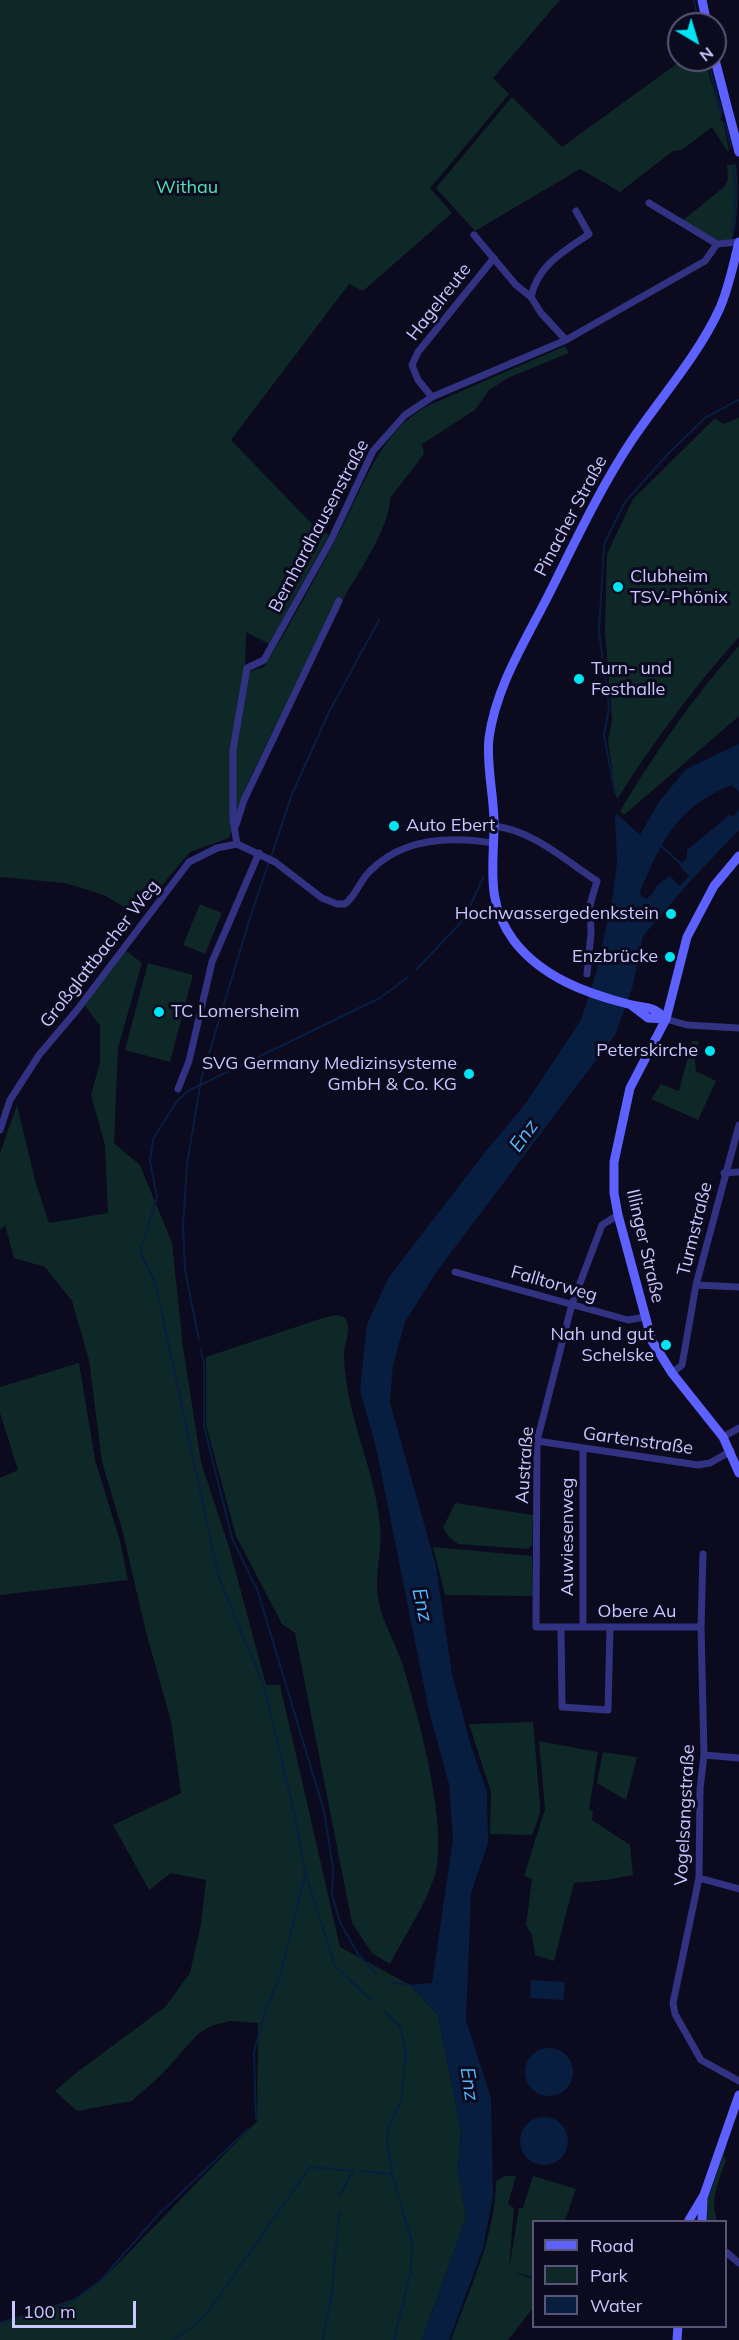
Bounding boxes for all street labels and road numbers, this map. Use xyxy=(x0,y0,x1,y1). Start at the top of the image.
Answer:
street label: Hagelreute xyxy=(402,259,476,345)
street label: Bernhardhausenstraße xyxy=(264,436,374,616)
street label: Pinacher Straße xyxy=(530,452,612,580)
street label: Großglattbacher Weg xyxy=(36,876,164,1032)
street label: Turmstraße xyxy=(673,1180,717,1278)
street label: Illinger Straße xyxy=(621,1187,669,1305)
street label: Falltorweg xyxy=(508,1261,600,1307)
street label: Gartenstraße xyxy=(581,1423,695,1459)
street label: Austraße xyxy=(512,1426,538,1504)
street label: Auwiesenweg xyxy=(557,1478,579,1596)
street label: Obere Au xyxy=(597,1601,677,1623)
street label: Vogelsangstraße xyxy=(671,1744,699,1886)

